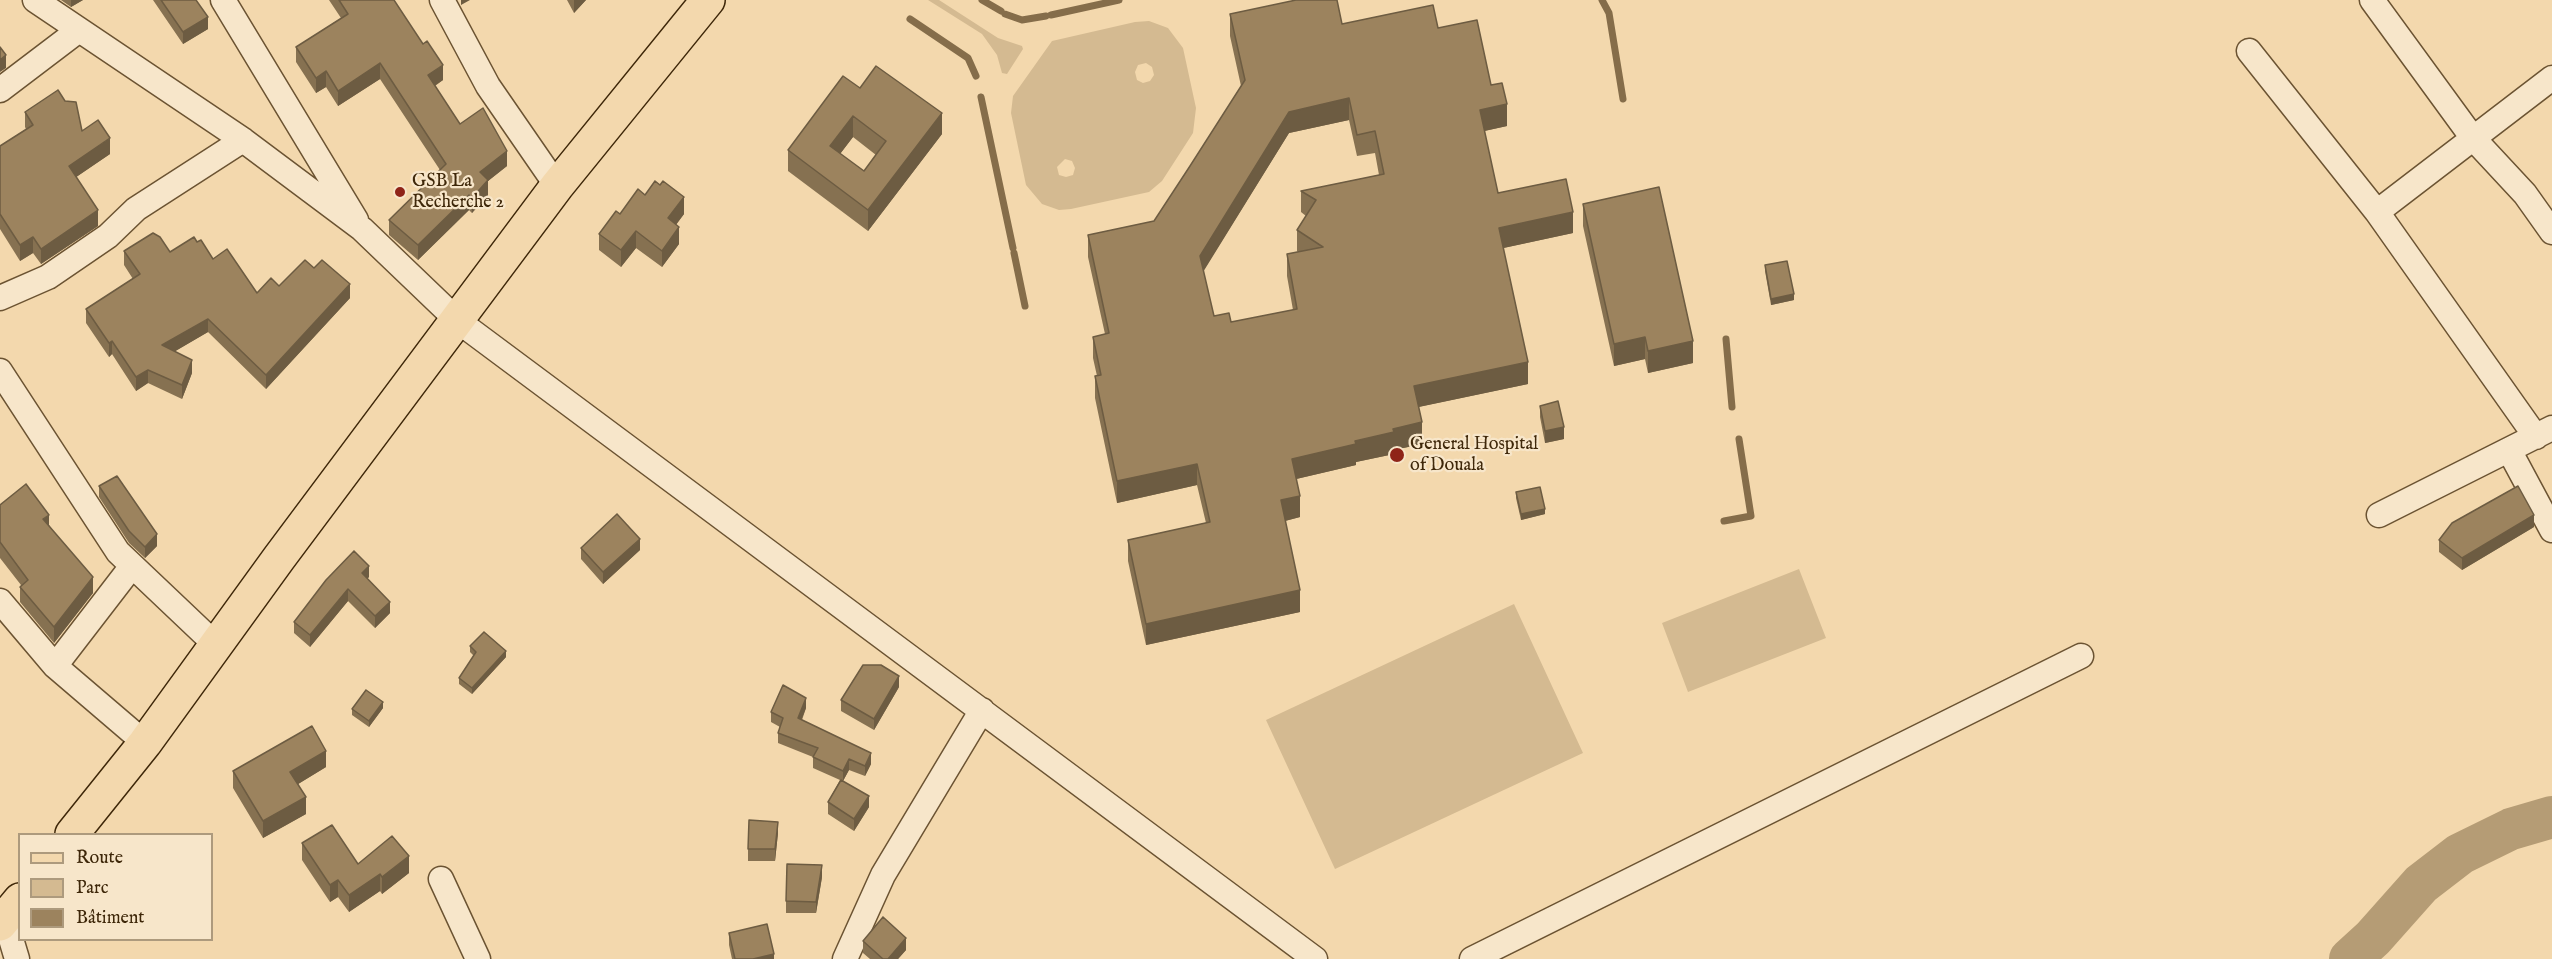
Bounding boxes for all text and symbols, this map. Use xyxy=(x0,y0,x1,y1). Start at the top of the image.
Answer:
place label: GSB La Recherche 2 xyxy=(412,171,504,213)
marker: GSB La Recherche 2 xyxy=(393,185,407,199)
place label: General Hospital of Douala xyxy=(1410,434,1538,476)
marker: General Hospital of Douala xyxy=(1388,446,1406,464)
legend xyxy=(18,833,213,941)
text: Route xyxy=(76,847,123,870)
text: Parc xyxy=(76,877,108,900)
text: Bâtiment xyxy=(76,907,145,930)

